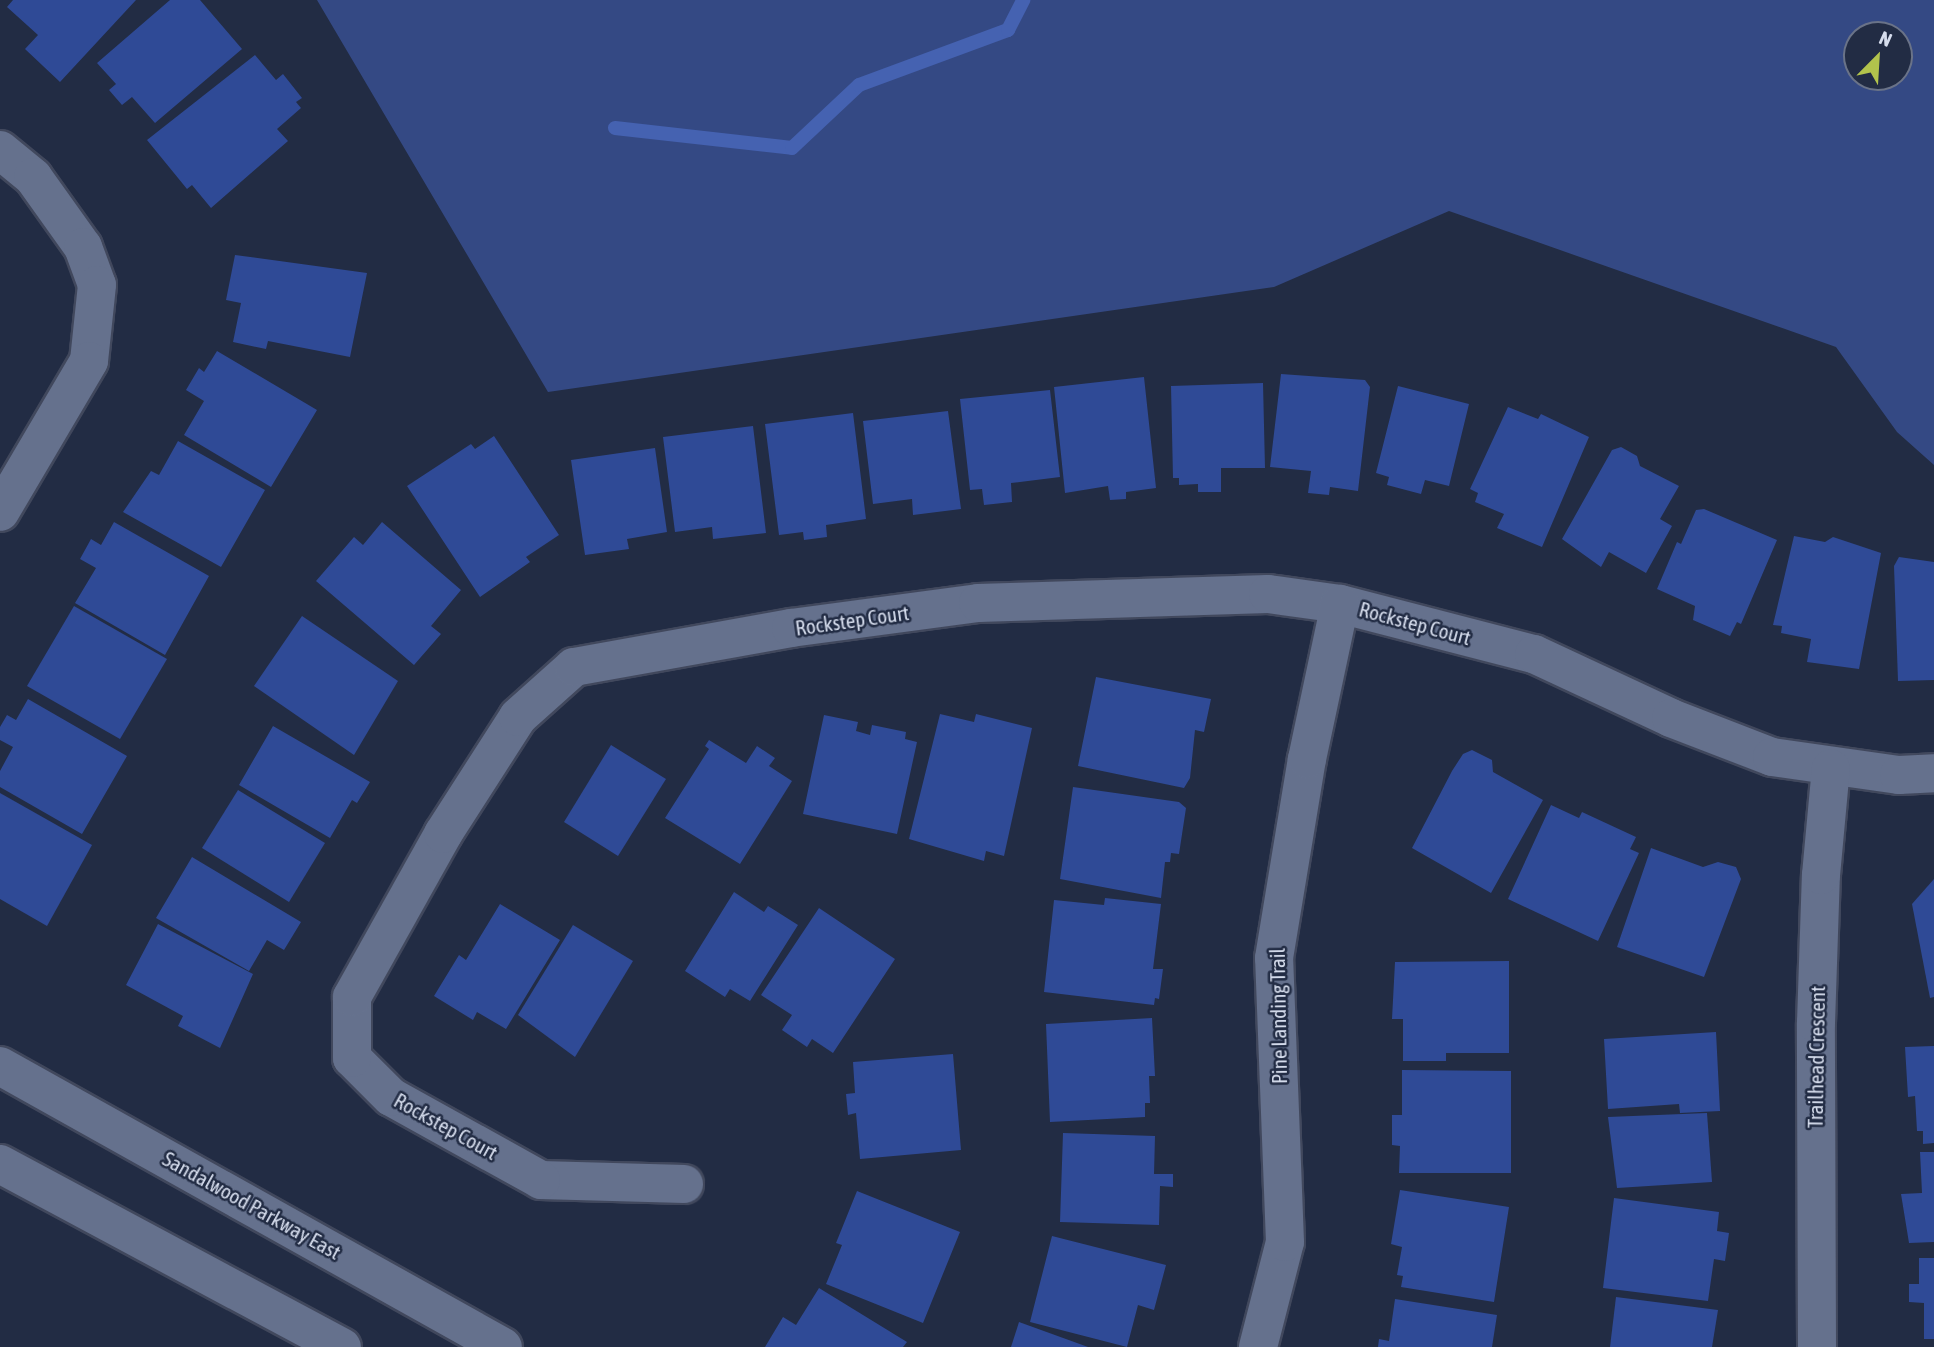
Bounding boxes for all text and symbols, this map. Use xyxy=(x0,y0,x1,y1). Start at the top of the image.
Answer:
north arrow xyxy=(1843,21,1913,91)
text: N xyxy=(1876,26,1895,51)
street label: Rockstep Court xyxy=(1356,596,1474,650)
street label: Rockstep Court xyxy=(794,600,910,640)
street label: Pine Landing Trail xyxy=(1264,948,1292,1084)
street label: Trailhead Crescent xyxy=(1802,986,1830,1128)
street label: Rockstep Court xyxy=(390,1087,502,1165)
street label: Sandalwood Parkway East xyxy=(159,1146,345,1264)

